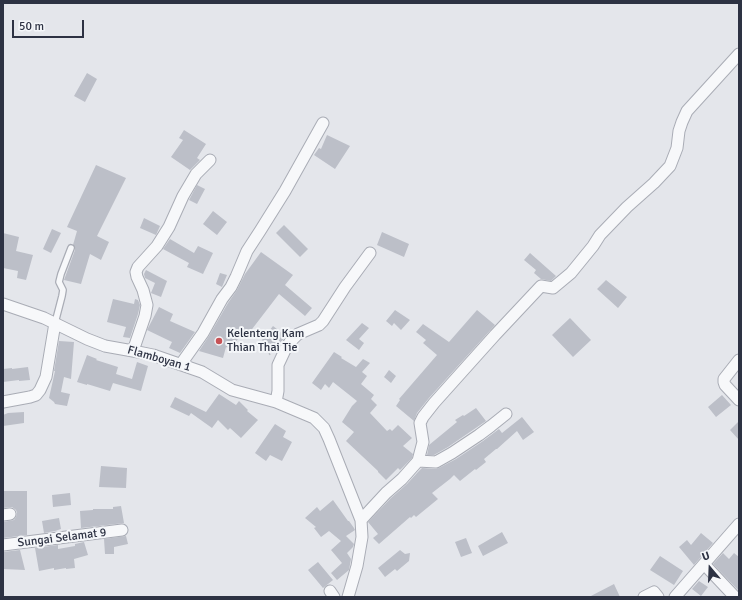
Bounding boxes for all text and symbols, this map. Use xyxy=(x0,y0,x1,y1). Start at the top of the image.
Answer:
scale bar xyxy=(14,12,86,38)
text: 50 m xyxy=(19,19,44,34)
place label: Kelenteng Kam Thian Thai Tie xyxy=(227,327,304,355)
marker: Kelenteng Kam Thian Thai Tie xyxy=(214,336,224,346)
street label: Flamboyan 1 xyxy=(126,343,192,375)
street label: Sungai Selamat 9 xyxy=(17,525,107,551)
north arrow xyxy=(690,548,730,588)
text: U xyxy=(700,549,712,564)

